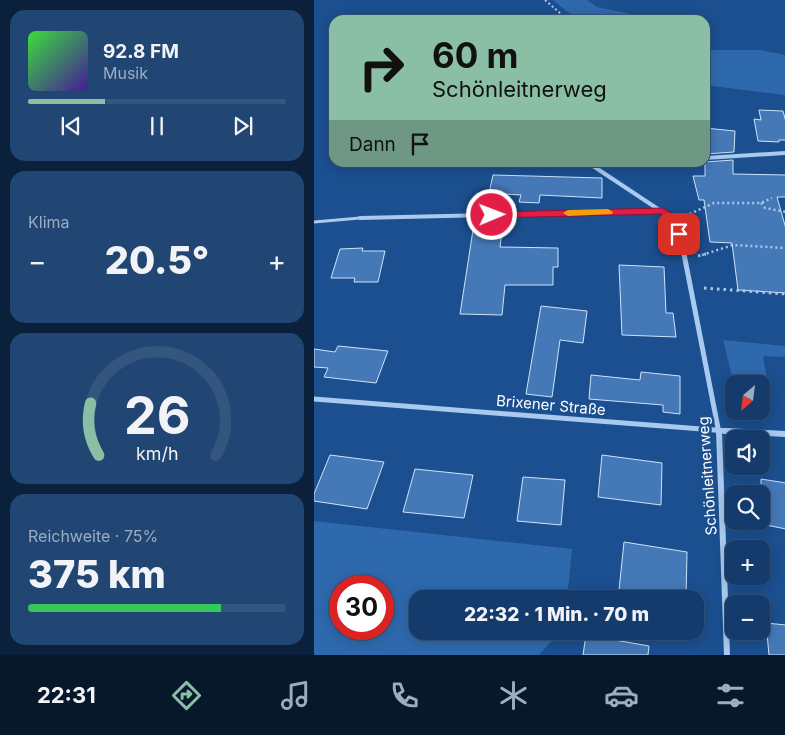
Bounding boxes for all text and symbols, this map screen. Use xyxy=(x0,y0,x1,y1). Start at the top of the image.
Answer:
text: 60 m xyxy=(432,34,519,76)
icon: right xyxy=(349,35,414,100)
text: 92.8 FM xyxy=(103,40,179,63)
text: Musik xyxy=(103,63,148,83)
text: Schönleitnerweg xyxy=(432,76,607,102)
icon: previous xyxy=(57,112,85,140)
icon: pause xyxy=(143,112,171,140)
icon: next xyxy=(229,112,257,140)
icon: arrive xyxy=(406,130,434,158)
text: Dann xyxy=(349,133,396,156)
position arrow xyxy=(465,188,517,240)
text: Klima xyxy=(28,212,70,232)
pin xyxy=(658,213,700,255)
icon: arrive xyxy=(665,220,693,248)
text: 20.5° xyxy=(105,237,209,283)
text: − xyxy=(28,244,47,278)
text: + xyxy=(267,244,286,278)
north arrow xyxy=(725,375,770,420)
map controls xyxy=(725,375,770,640)
text: 26 xyxy=(124,384,190,447)
street label: Brixener Straße xyxy=(495,391,607,419)
street label: Schönleitnerweg xyxy=(693,416,721,536)
button: sound xyxy=(725,430,770,475)
text: km/h xyxy=(136,443,178,464)
button: search xyxy=(725,485,770,530)
text: Reichweite · 75% xyxy=(28,526,158,546)
button: + xyxy=(725,540,770,585)
text: 375 km xyxy=(28,551,166,597)
speed limit sign: 30 xyxy=(329,575,394,640)
button: − xyxy=(725,595,770,640)
text: 22:32 · 1 Min. · 70 m xyxy=(464,603,649,626)
icon: directions xyxy=(169,678,204,713)
icon: music xyxy=(278,678,313,713)
icon: phone xyxy=(387,678,422,713)
icon: climate xyxy=(496,678,531,713)
icon: car xyxy=(604,678,639,713)
icon: filters xyxy=(713,678,748,713)
text: 22:31 xyxy=(37,682,96,708)

